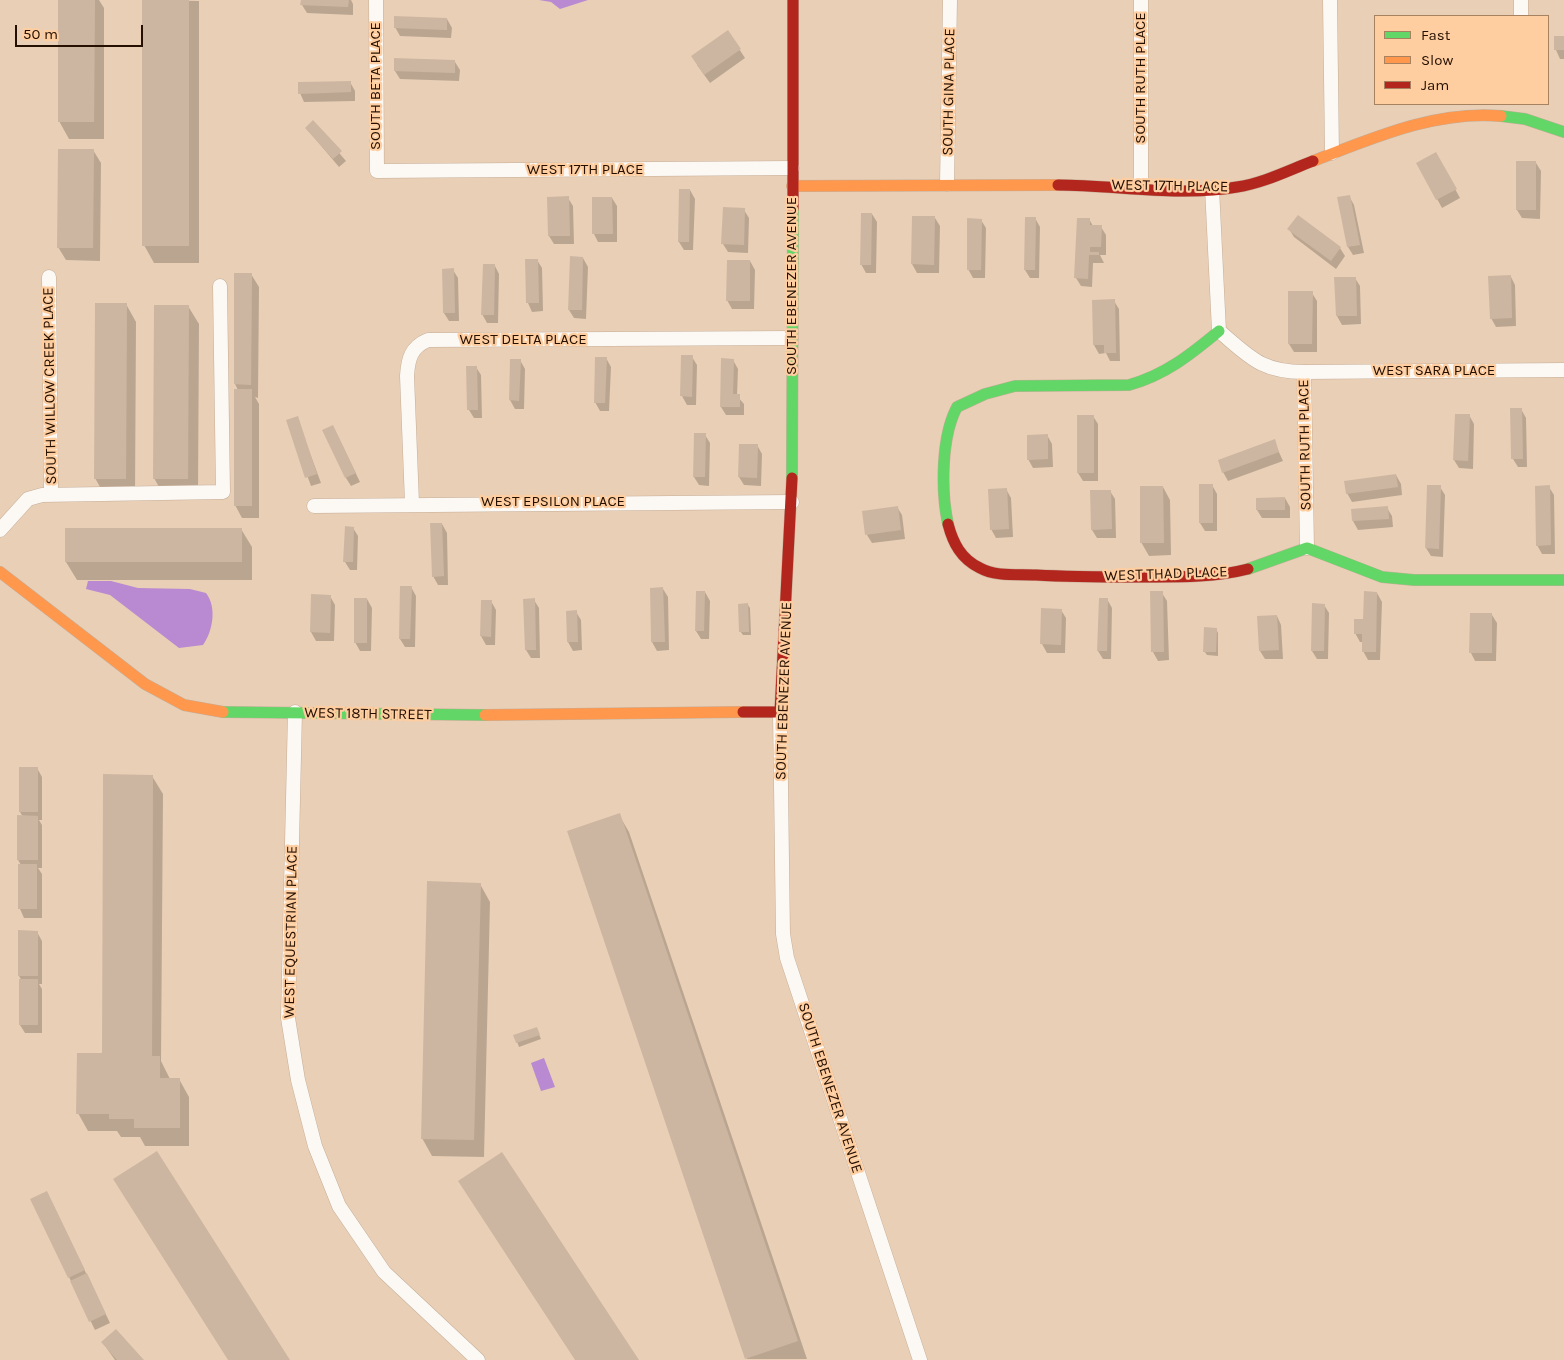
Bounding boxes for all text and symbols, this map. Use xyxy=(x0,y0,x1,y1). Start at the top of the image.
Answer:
street label: SOUTH RUTH PLACE xyxy=(1132,12,1150,144)
scale bar xyxy=(18,15,145,47)
legend xyxy=(1374,15,1549,105)
street label: SOUTH BETA PLACE xyxy=(367,22,385,150)
text: 50 m xyxy=(23,25,58,43)
text: Fast xyxy=(1421,26,1450,44)
street label: SOUTH GINA PLACE xyxy=(939,28,959,156)
text: Slow xyxy=(1421,51,1453,69)
text: Jam xyxy=(1421,76,1449,94)
street label: WEST 17TH PLACE xyxy=(527,161,643,179)
street label: WEST 17TH PLACE xyxy=(1112,176,1228,196)
street label: SOUTH EBENEZER AVENUE xyxy=(783,197,801,375)
street label: SOUTH WILLOW CREEK PLACE xyxy=(39,287,61,485)
street label: WEST DELTA PLACE xyxy=(459,331,587,349)
street label: WEST SARA PLACE xyxy=(1373,362,1495,380)
street label: SOUTH RUTH PLACE xyxy=(1295,379,1315,511)
street label: WEST EPSILON PLACE xyxy=(481,493,625,511)
street label: WEST THAD PLACE xyxy=(1104,563,1228,585)
street label: SOUTH EBENEZER AVENUE xyxy=(772,602,796,780)
street label: WEST 18TH STREET xyxy=(304,704,432,724)
street label: WEST EQUESTRIAN PLACE xyxy=(280,846,302,1018)
street label: SOUTH EBENEZER AVENUE xyxy=(794,1001,866,1175)

